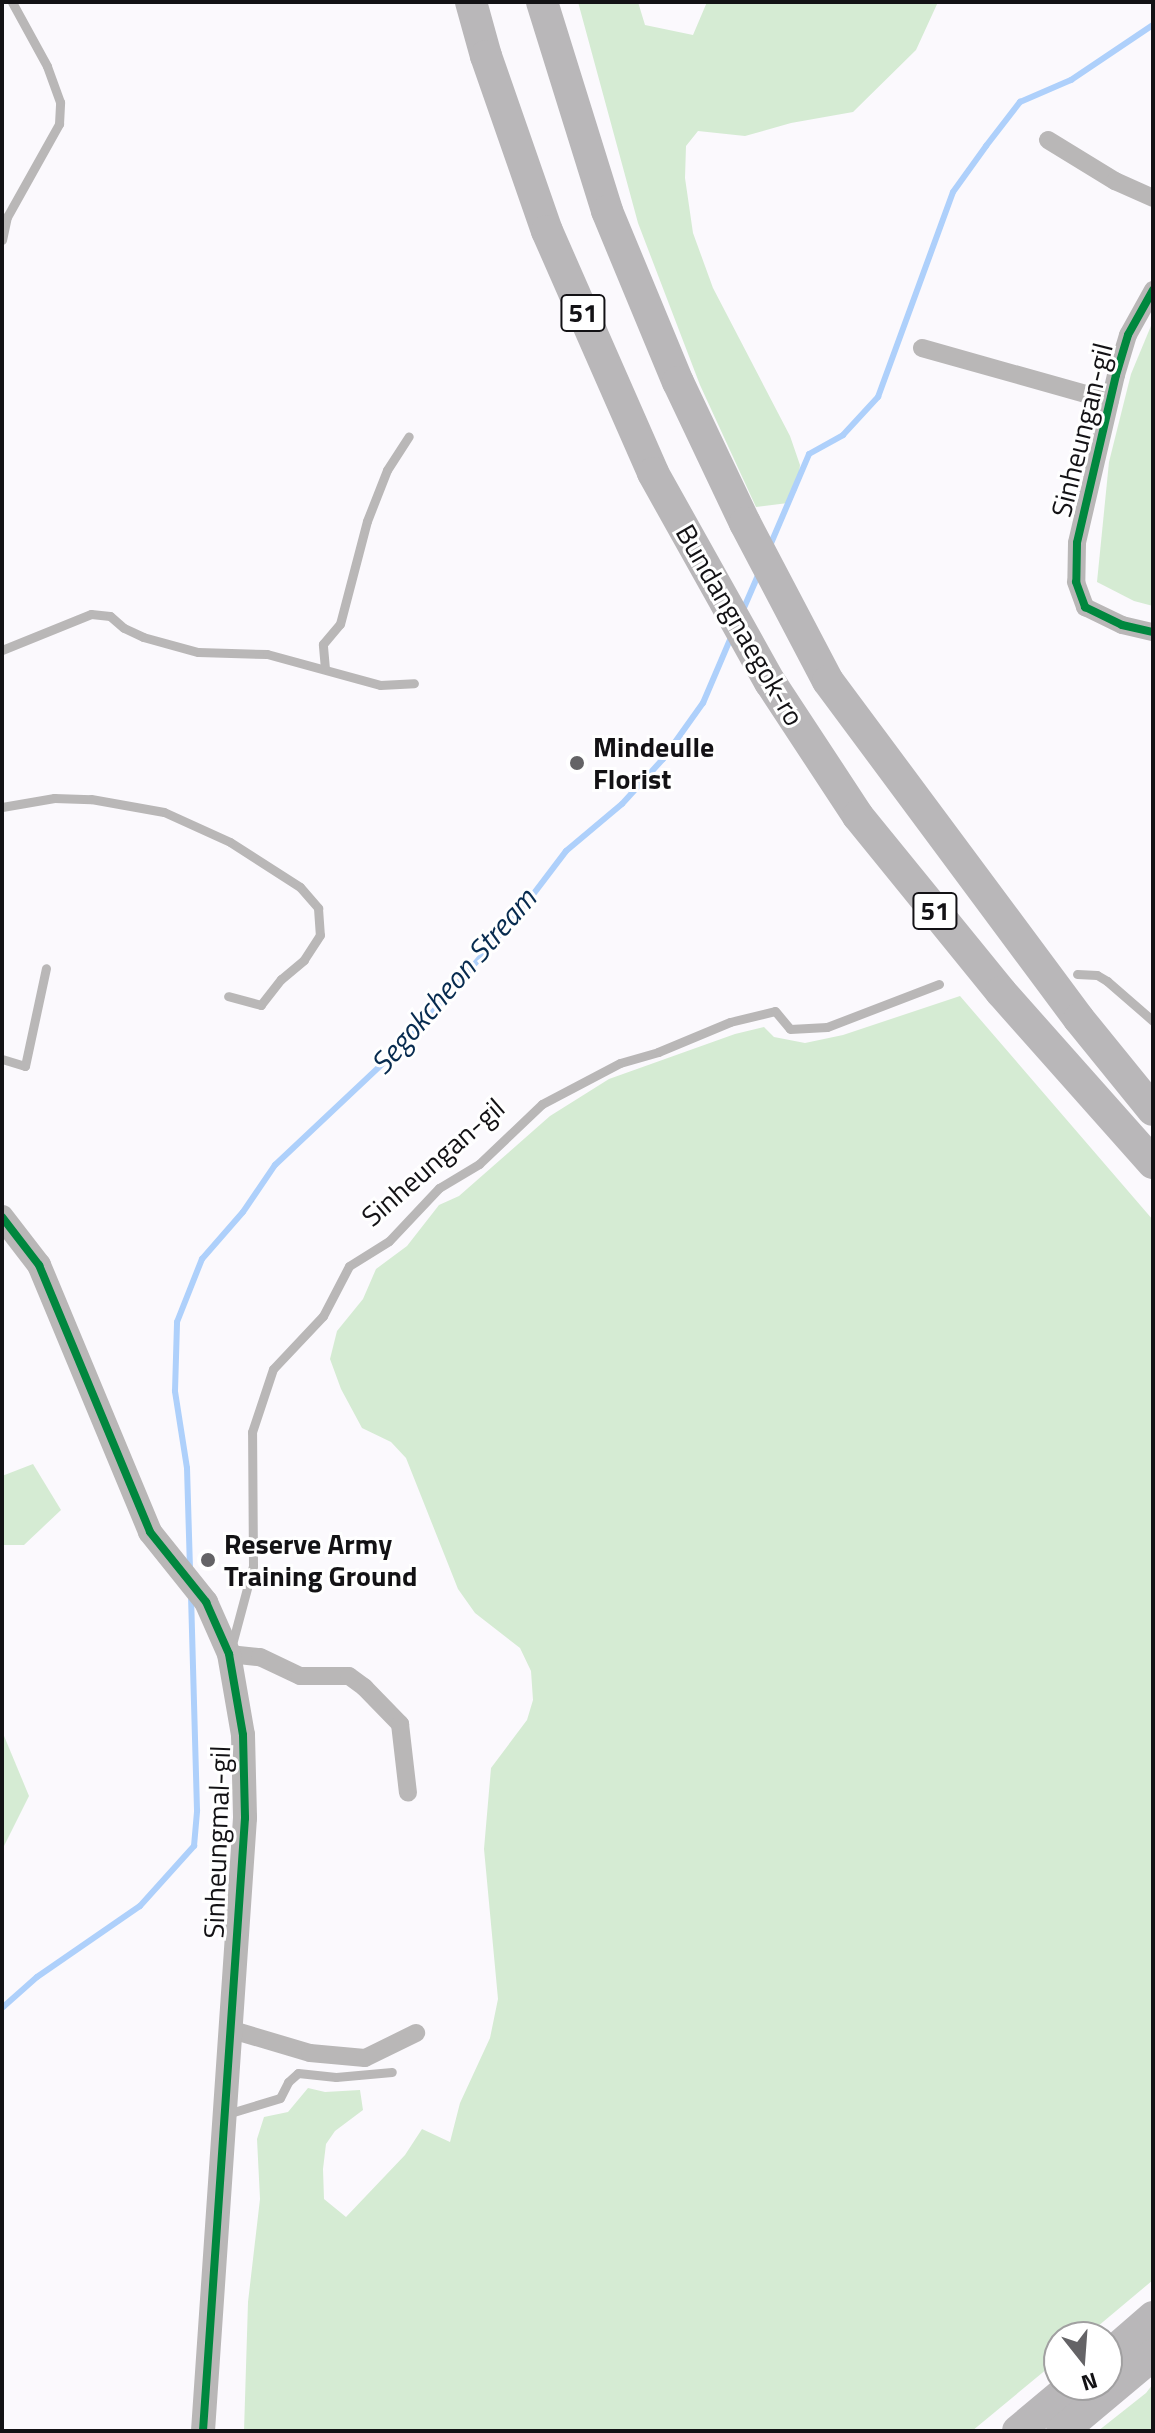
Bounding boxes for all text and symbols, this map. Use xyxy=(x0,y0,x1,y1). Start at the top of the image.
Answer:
road number: 51 xyxy=(559,291,607,335)
street label: Sinheungan-gil xyxy=(1044,340,1120,520)
street label: Bundangnaegok-ro xyxy=(669,518,811,732)
place label: Mindeulle Florist xyxy=(593,730,714,796)
marker: Mindeulle Florist xyxy=(568,754,586,772)
water label: Segokcheon Stream xyxy=(363,881,543,1081)
road number: 51 xyxy=(911,889,959,933)
street label: Sinheungan-gil xyxy=(355,1091,511,1233)
place label: Reserve Army Training Ground xyxy=(224,1527,417,1593)
marker: Reserve Army Training Ground xyxy=(199,1551,217,1569)
street label: Sinheungmal-gil xyxy=(197,1745,237,1939)
north arrow xyxy=(1043,2321,1123,2401)
text: N xyxy=(1077,2364,1102,2401)

